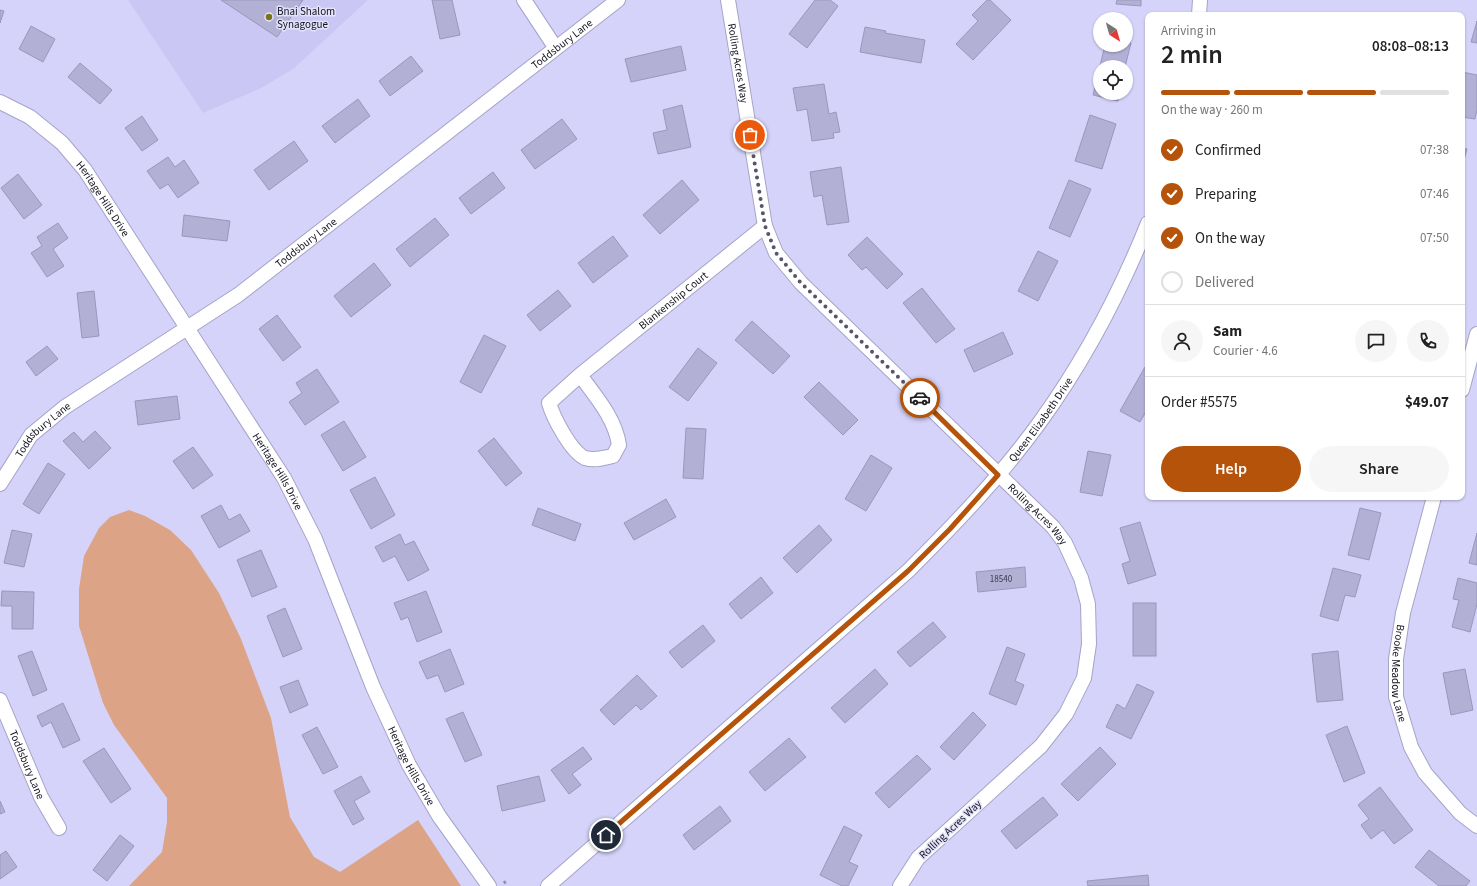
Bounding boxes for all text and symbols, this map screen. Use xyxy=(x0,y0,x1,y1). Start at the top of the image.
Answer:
place label: Bnai Shalom Synagogue xyxy=(277,4,335,32)
marker: Bnai Shalom Synagogue xyxy=(264,12,274,22)
north arrow xyxy=(1093,12,1133,52)
map controls xyxy=(1093,12,1133,100)
street label: Toddsbury Lane xyxy=(528,15,596,73)
street label: Rolling Acres Way xyxy=(724,22,752,104)
text: Arriving in xyxy=(1161,22,1216,40)
text: 2 min xyxy=(1161,36,1223,73)
text: 08:08–08:13 xyxy=(1372,36,1449,57)
button: locate xyxy=(1093,60,1133,100)
text: On the way · 260 m xyxy=(1161,101,1263,119)
pin xyxy=(733,118,767,152)
icon: bag xyxy=(739,124,761,146)
icon: check xyxy=(1161,139,1183,161)
text: Confirmed xyxy=(1195,140,1261,161)
text: 07:38 xyxy=(1420,141,1449,159)
street label: Heritage Hills Drive xyxy=(72,158,133,240)
icon: check xyxy=(1161,183,1183,205)
text: Preparing xyxy=(1195,184,1256,205)
text: 07:46 xyxy=(1420,185,1449,203)
street label: Toddsbury Lane xyxy=(272,214,340,271)
icon: check xyxy=(1161,227,1183,249)
text: On the way xyxy=(1195,228,1265,249)
text: 07:50 xyxy=(1420,229,1449,247)
street label: Blankenship Court xyxy=(636,268,711,333)
text: Delivered xyxy=(1195,272,1254,293)
button: person xyxy=(1161,320,1203,362)
button: chat xyxy=(1355,320,1397,362)
button: phone xyxy=(1407,320,1449,362)
text: Sam xyxy=(1213,321,1242,342)
text: Courier · 4.6 xyxy=(1213,342,1278,360)
street label: Queen Elizabeth Drive xyxy=(1005,374,1077,465)
courier xyxy=(900,378,940,418)
icon: car xyxy=(909,387,931,409)
text: Order #5575 xyxy=(1161,392,1237,413)
text: $49.07 xyxy=(1405,392,1449,413)
street label: Toddsbury Lane xyxy=(12,398,74,460)
street label: Heritage Hills Drive xyxy=(249,430,306,513)
button: Help xyxy=(1161,446,1301,492)
button: Share xyxy=(1309,446,1449,492)
street label: Rolling Acres Way xyxy=(1004,480,1071,548)
house number: 18540 xyxy=(990,573,1013,586)
street label: Brooke Meadow Lane xyxy=(1388,623,1410,724)
street label: Heritage Hills Drive xyxy=(384,724,438,809)
street label: Toddsbury Lane xyxy=(5,728,48,802)
street label: Rolling Acres Way xyxy=(916,796,985,862)
pin xyxy=(589,818,623,852)
icon: home xyxy=(595,824,617,846)

